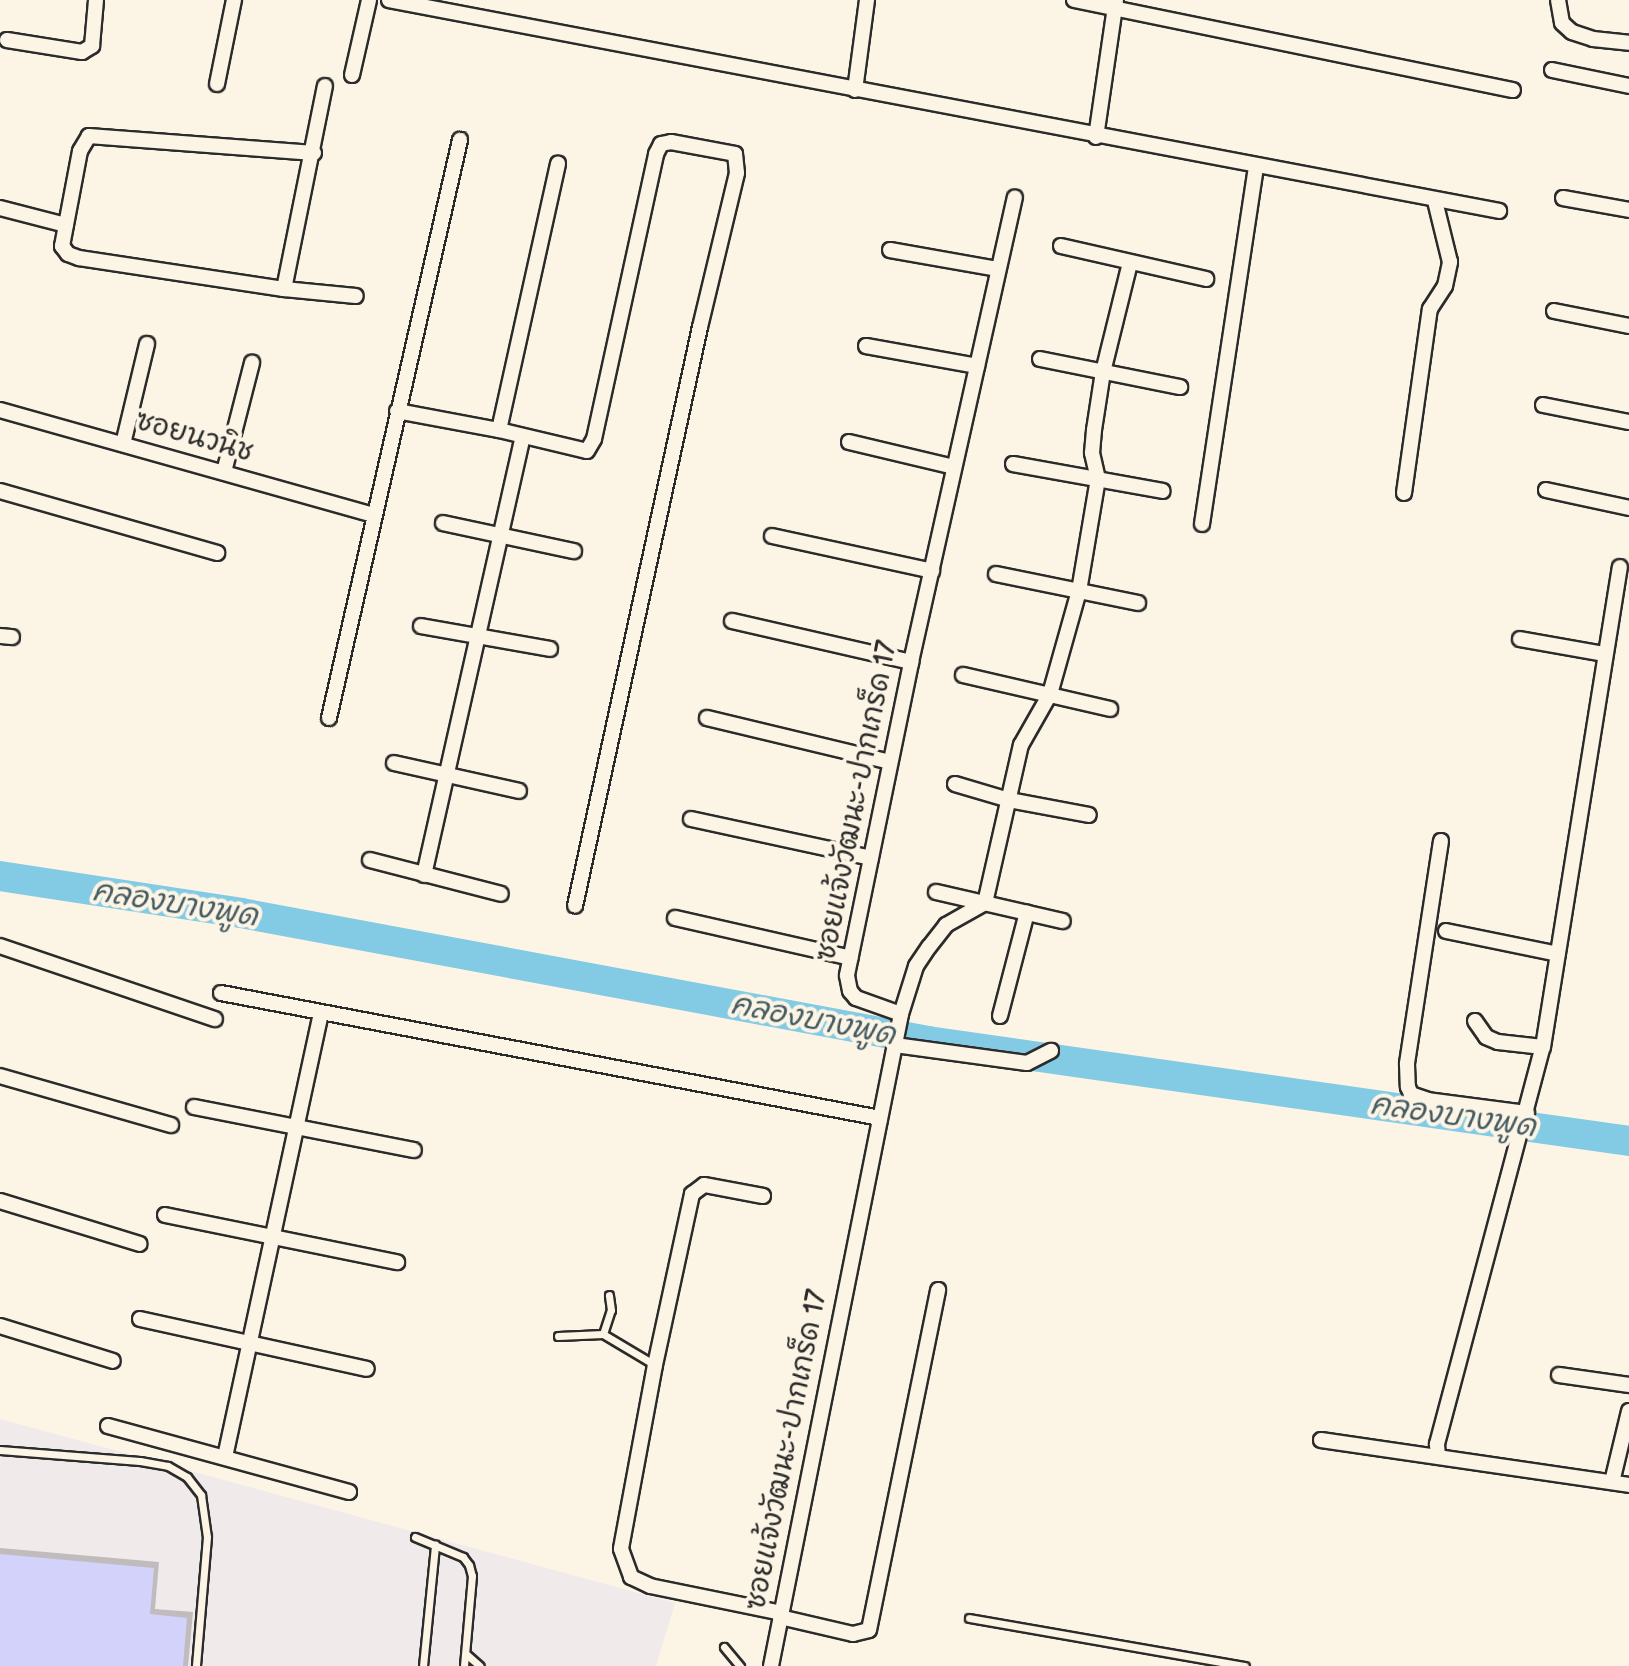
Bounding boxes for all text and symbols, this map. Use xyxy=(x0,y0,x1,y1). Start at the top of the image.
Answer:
street label: ซอยนวนิช xyxy=(131,404,257,470)
street label: ซอยแจ้งวัฒนะ-ปากเกร็ด 17 xyxy=(809,638,905,964)
water label: คลองบางพูด xyxy=(90,873,260,935)
water label: คลองบางพูด xyxy=(728,986,898,1054)
water label: คลองบางพูด xyxy=(1368,1087,1538,1145)
street label: ซอยแจ้งวัฒนะ-ปากเกร็ด 17 xyxy=(739,1287,835,1613)

